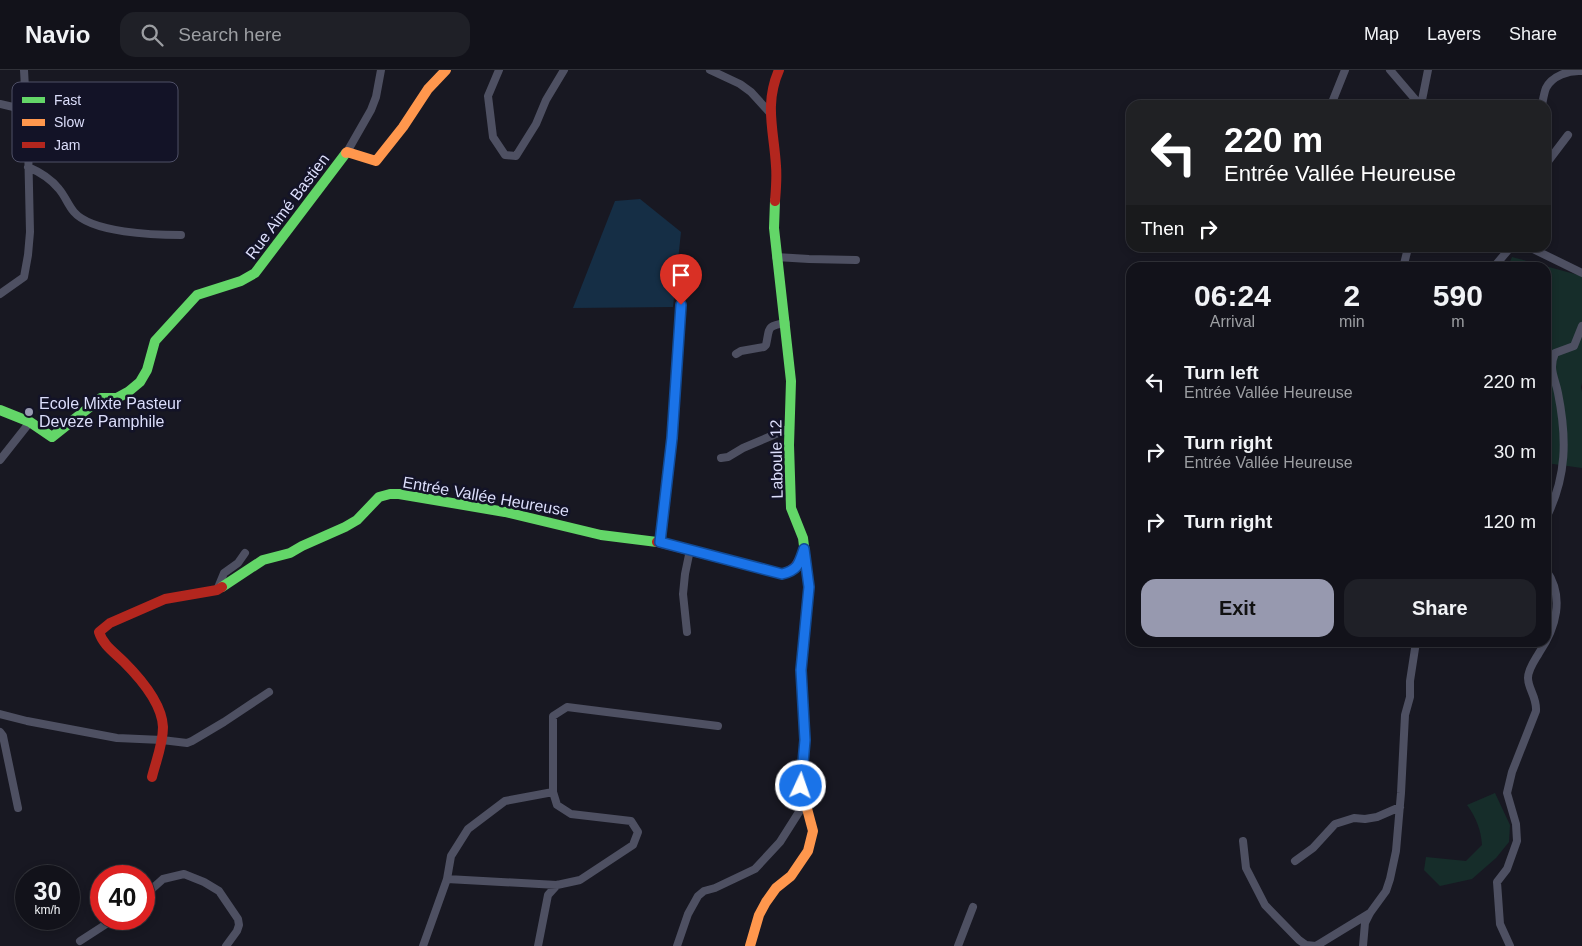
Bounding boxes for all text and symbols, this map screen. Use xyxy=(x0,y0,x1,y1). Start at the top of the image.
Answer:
search box xyxy=(120,12,470,57)
text: Navio xyxy=(25,21,90,48)
icon: search xyxy=(138,21,166,49)
text: Search here xyxy=(178,24,282,45)
text: Map xyxy=(1364,24,1399,44)
text: Layers xyxy=(1427,24,1481,44)
text: Share xyxy=(1509,24,1557,44)
legend xyxy=(12,82,178,162)
text: Fast xyxy=(54,92,81,108)
text: Slow xyxy=(54,114,85,130)
icon: left xyxy=(1141,120,1206,185)
text: 220 m xyxy=(1224,120,1323,159)
text: Jam xyxy=(54,137,80,153)
street label: Rue Aimé Bastien xyxy=(242,150,332,262)
text: Entrée Vallée Heureuse xyxy=(1224,161,1456,186)
icon: right xyxy=(1194,215,1222,243)
text: Then xyxy=(1141,218,1184,239)
pin xyxy=(660,254,702,305)
icon: arrive xyxy=(667,261,695,289)
text: 06:24 xyxy=(1194,279,1271,312)
text: 2 xyxy=(1343,279,1360,312)
text: 590 xyxy=(1433,279,1483,312)
text: Arrival xyxy=(1210,313,1255,330)
text: min xyxy=(1339,313,1365,330)
text: m xyxy=(1451,313,1464,330)
text: Turn left xyxy=(1184,362,1259,383)
icon: left xyxy=(1141,368,1169,396)
text: 220 m xyxy=(1483,371,1536,392)
text: Entrée Vallée Heureuse xyxy=(1184,384,1353,401)
place label: Ecole Mixte Pasteur Deveze Pamphile xyxy=(39,395,182,430)
marker: Ecole Mixte Pasteur Deveze Pamphile xyxy=(23,406,35,418)
street label: Laboule 12 xyxy=(767,419,786,499)
text: Turn right xyxy=(1184,432,1272,453)
icon: right xyxy=(1141,438,1169,466)
text: 30 m xyxy=(1494,441,1536,462)
text: Entrée Vallée Heureuse xyxy=(1184,454,1353,471)
street label: Entrée Vallée Heureuse xyxy=(401,473,571,520)
icon: right xyxy=(1141,508,1169,536)
text: Turn right xyxy=(1184,511,1272,532)
text: 120 m xyxy=(1483,511,1536,532)
button: Exit xyxy=(1141,579,1334,637)
button: Share xyxy=(1344,579,1536,637)
position arrow xyxy=(774,759,826,811)
speed limit sign: 40 xyxy=(90,865,155,930)
text: 30 xyxy=(34,877,61,905)
text: km/h xyxy=(34,903,61,917)

